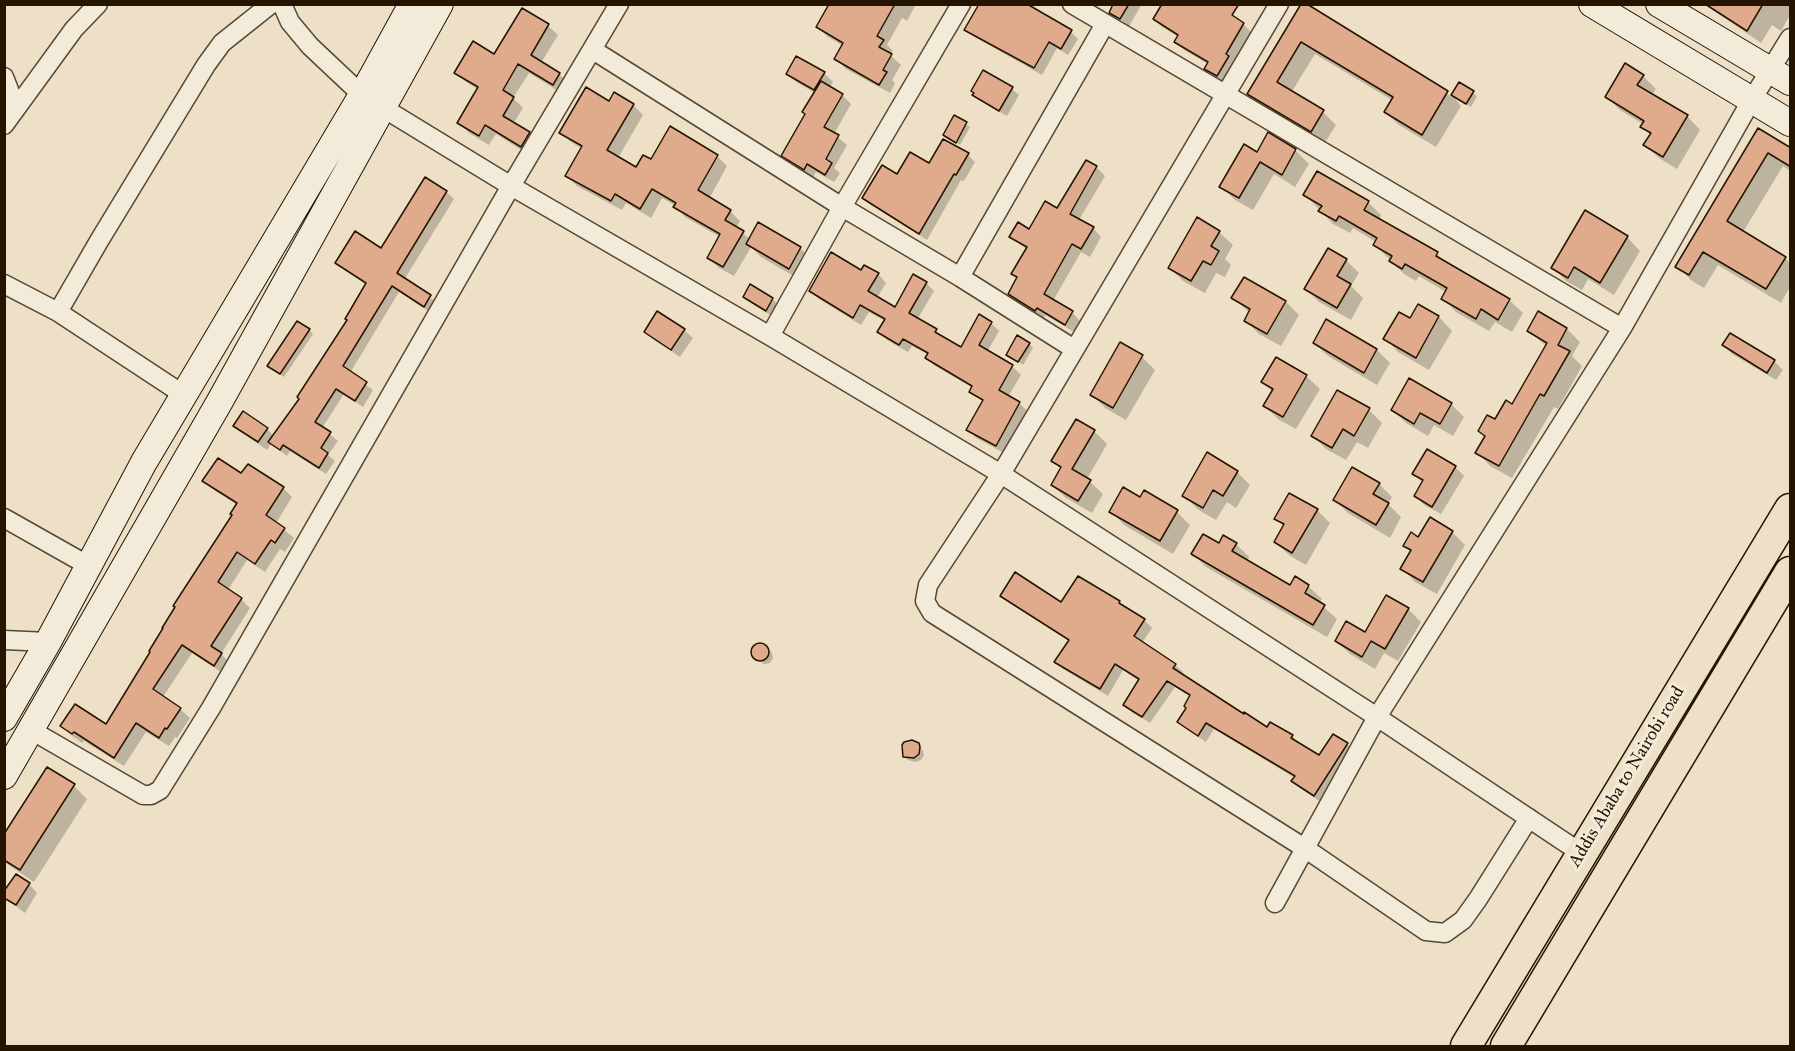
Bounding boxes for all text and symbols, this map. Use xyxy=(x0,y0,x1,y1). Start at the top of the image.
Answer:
street label: Addis Ababa to Nairobi road xyxy=(1564,683,1690,871)

